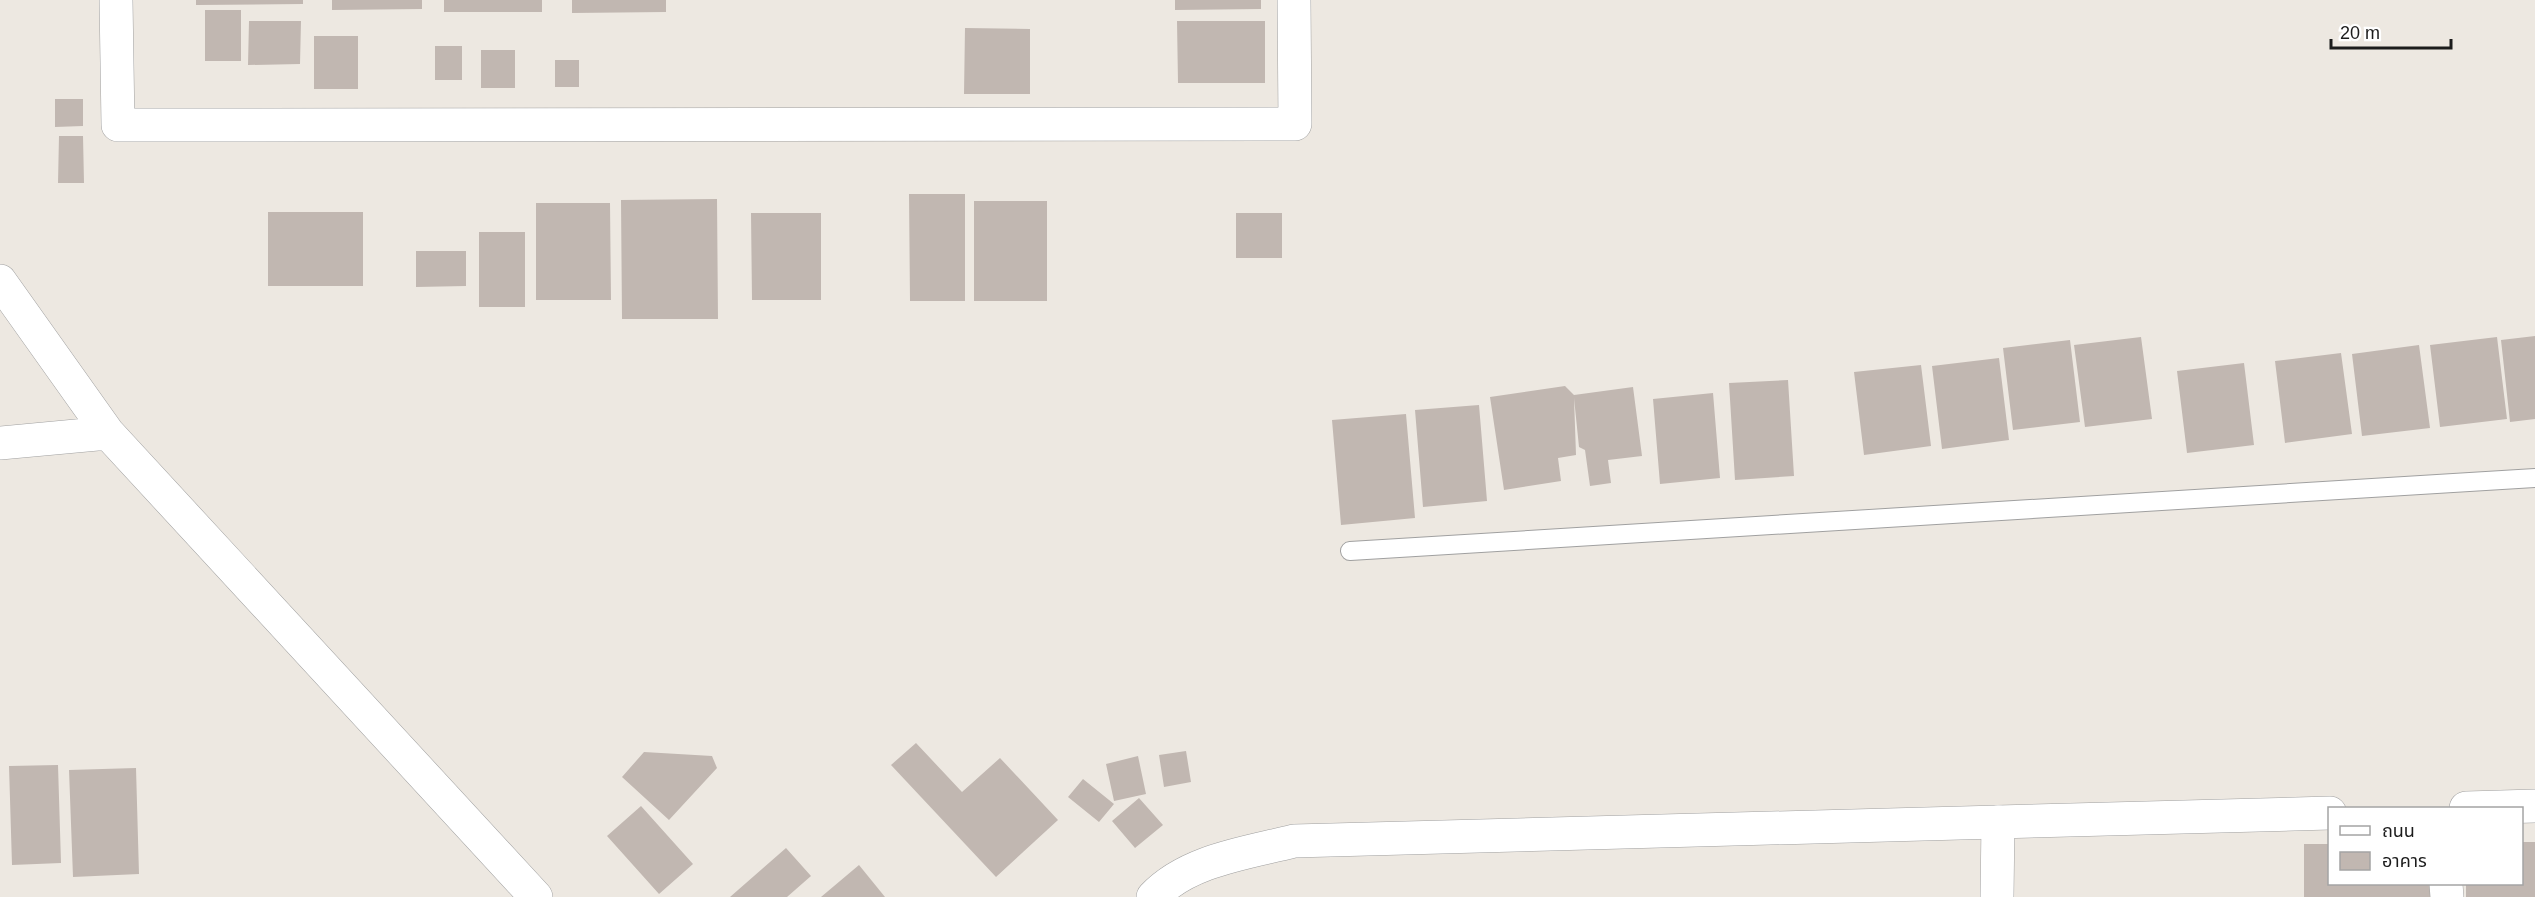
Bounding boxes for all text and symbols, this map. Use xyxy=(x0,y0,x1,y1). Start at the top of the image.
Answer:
scale bar xyxy=(2331,12,2451,50)
text: 20 m xyxy=(2340,23,2380,43)
legend xyxy=(2328,807,2523,885)
text: ถนน xyxy=(2382,821,2415,841)
text: อาคาร xyxy=(2382,851,2427,871)

